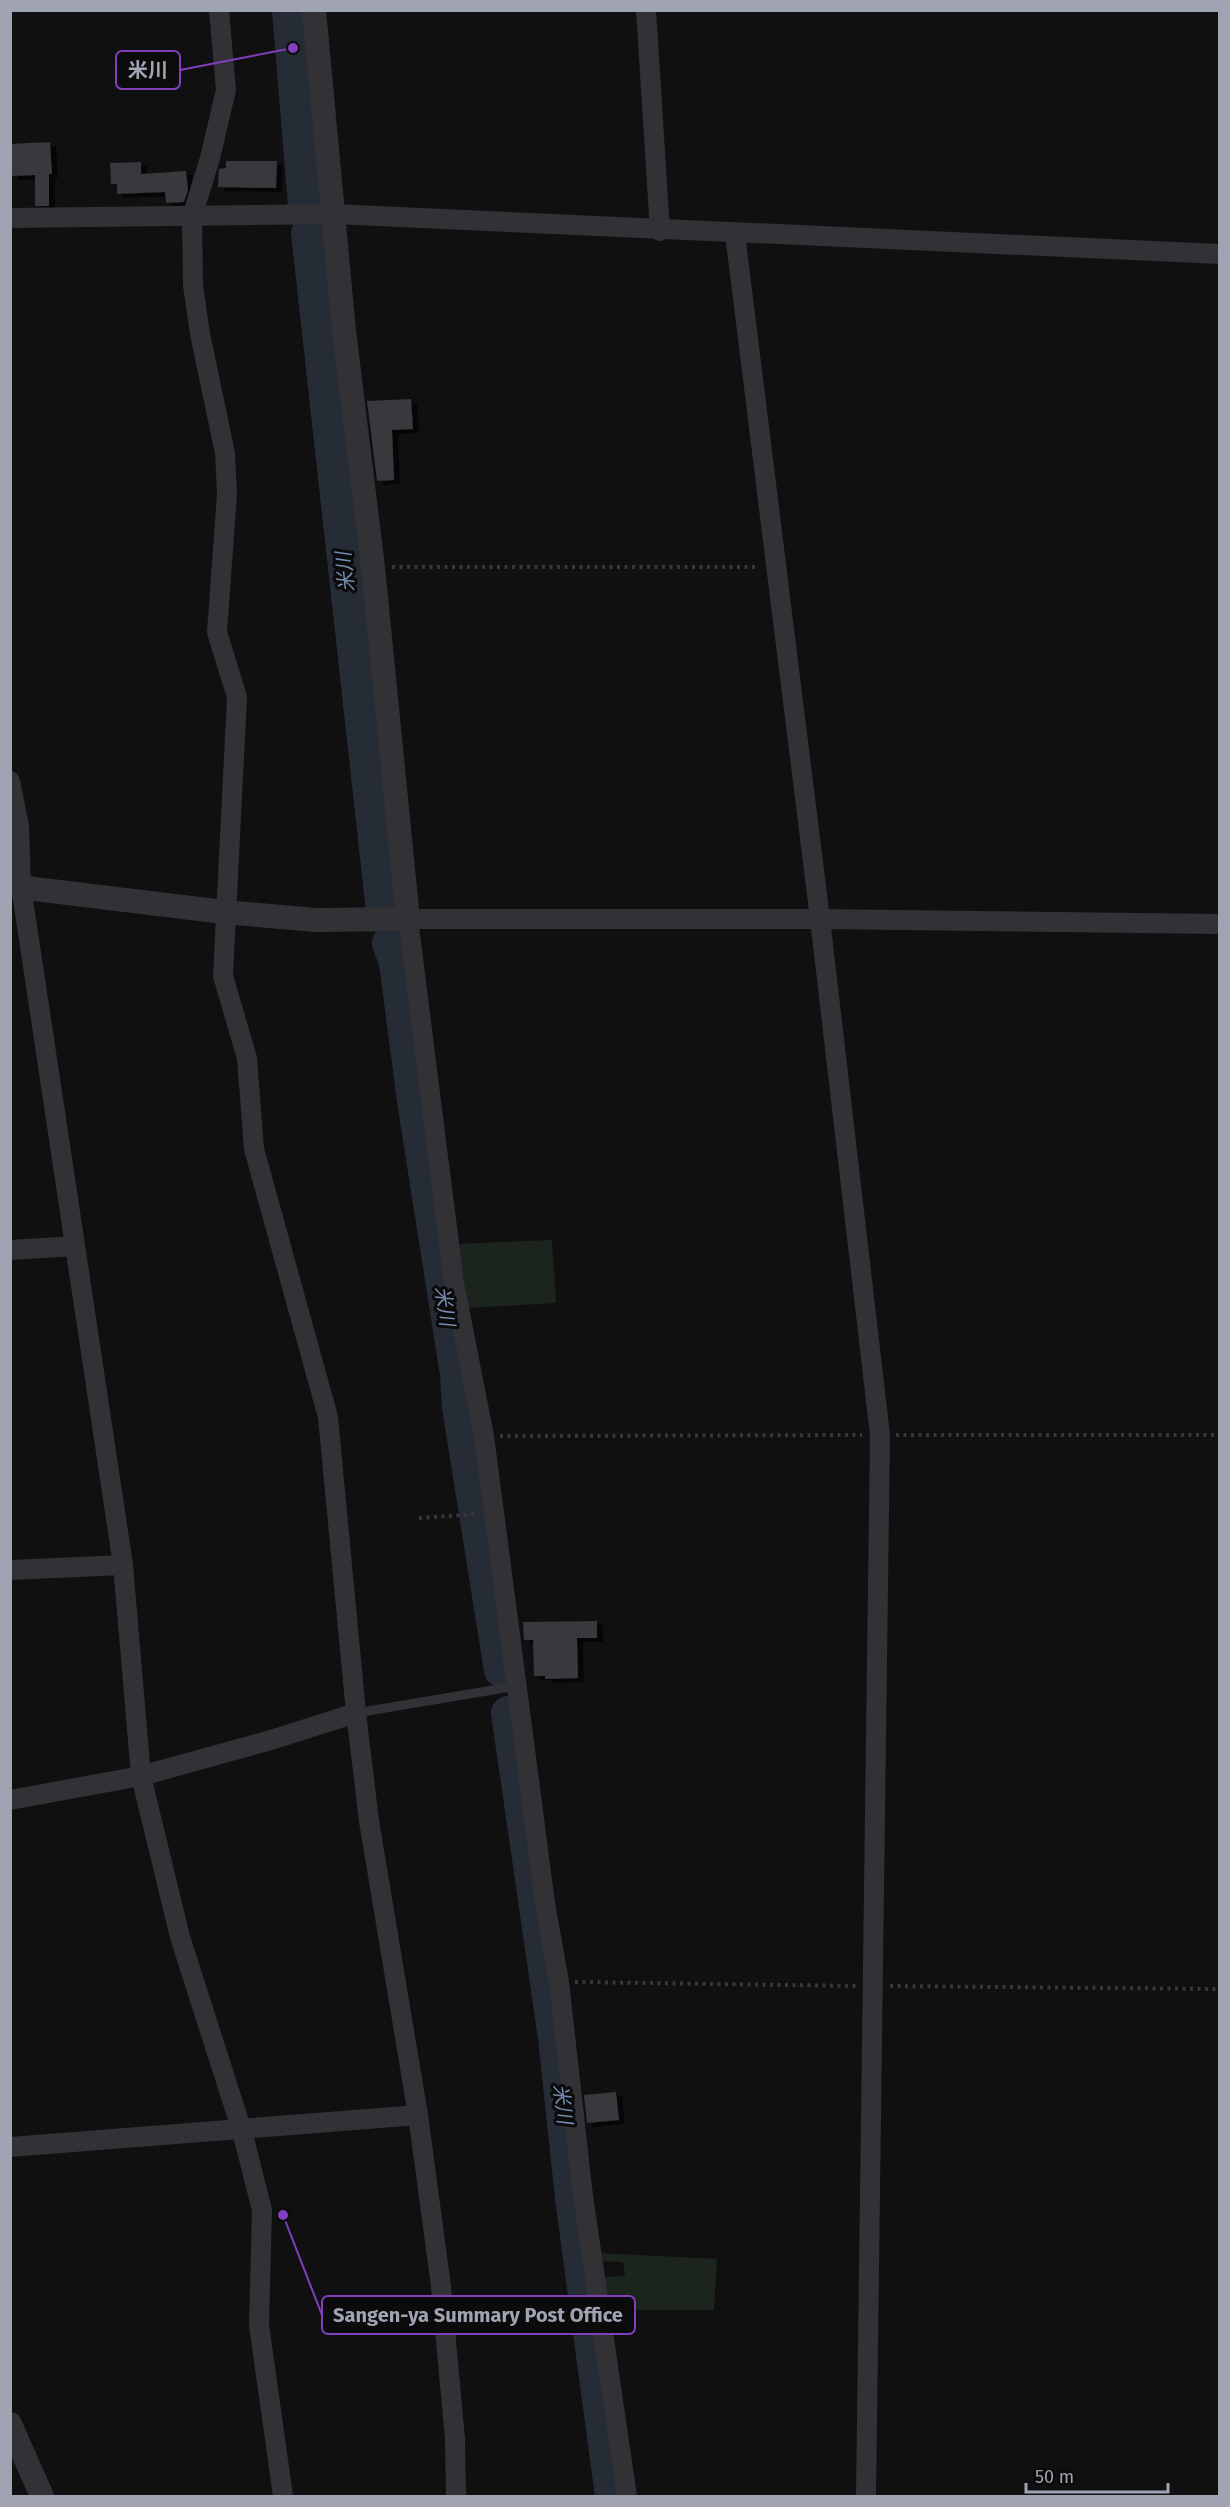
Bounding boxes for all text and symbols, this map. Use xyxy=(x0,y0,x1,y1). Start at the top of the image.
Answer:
callout: 米川 xyxy=(116,51,180,89)
text: 米川 xyxy=(128,58,168,82)
water label: 米川 xyxy=(331,549,359,593)
water label: 米川 xyxy=(430,1285,460,1329)
water label: 米川 xyxy=(549,2083,578,2127)
callout: Sangen-ya Summary Post Office xyxy=(322,2296,635,2334)
text: Sangen-ya Summary Post Office xyxy=(333,2303,623,2327)
scale bar xyxy=(1026,2456,1168,2494)
text: 50 m xyxy=(1035,2466,1074,2488)

